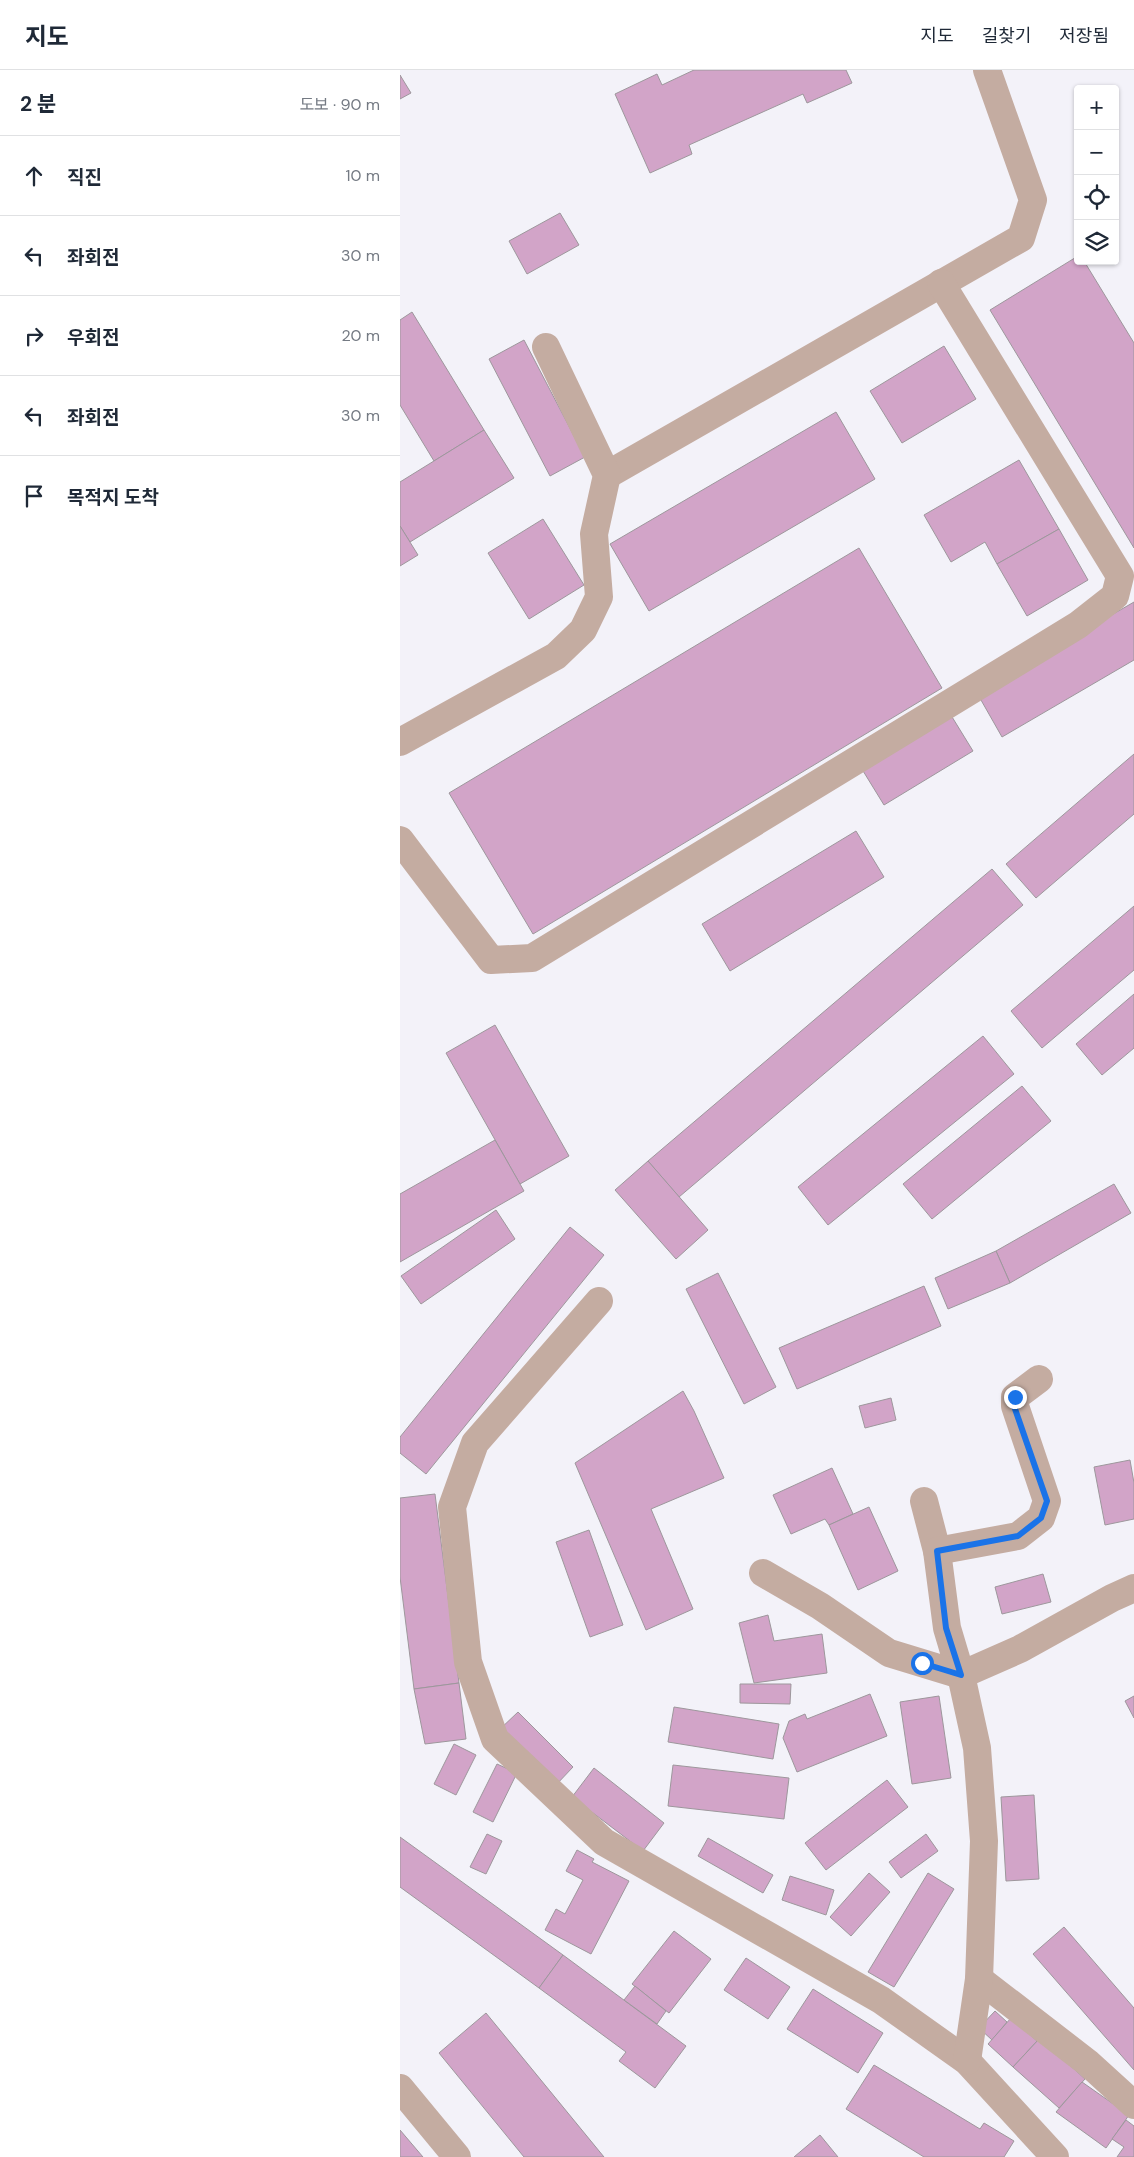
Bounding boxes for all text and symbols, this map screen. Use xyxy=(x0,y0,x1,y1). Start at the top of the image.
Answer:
text: 지도 xyxy=(25,21,69,52)
text: 지도 xyxy=(921,24,954,48)
text: 길찾기 xyxy=(982,24,1031,48)
text: 저장됨 xyxy=(1059,24,1109,48)
map controls xyxy=(1074,85,1119,265)
button: + xyxy=(1074,85,1119,130)
text: 2 분 xyxy=(20,90,56,118)
text: 도보 · 90 m xyxy=(299,94,380,115)
button: − xyxy=(1074,130,1119,175)
icon: ahead xyxy=(20,162,48,190)
text: 직진 xyxy=(67,165,102,190)
text: 10 m xyxy=(346,165,380,186)
button: locate xyxy=(1074,175,1119,220)
button: layers xyxy=(1074,220,1119,265)
icon: left xyxy=(20,242,48,270)
text: 좌회전 xyxy=(67,245,119,270)
text: 30 m xyxy=(341,245,380,266)
icon: right xyxy=(20,322,48,350)
text: 우회전 xyxy=(67,325,119,350)
text: 20 m xyxy=(341,325,380,346)
icon: left xyxy=(20,402,48,430)
text: 좌회전 xyxy=(67,405,119,430)
text: 30 m xyxy=(341,405,380,426)
icon: arrive xyxy=(20,482,48,510)
text: 목적지 도착 xyxy=(67,485,159,510)
route end xyxy=(1004,1386,1027,1409)
route start xyxy=(911,1652,934,1675)

